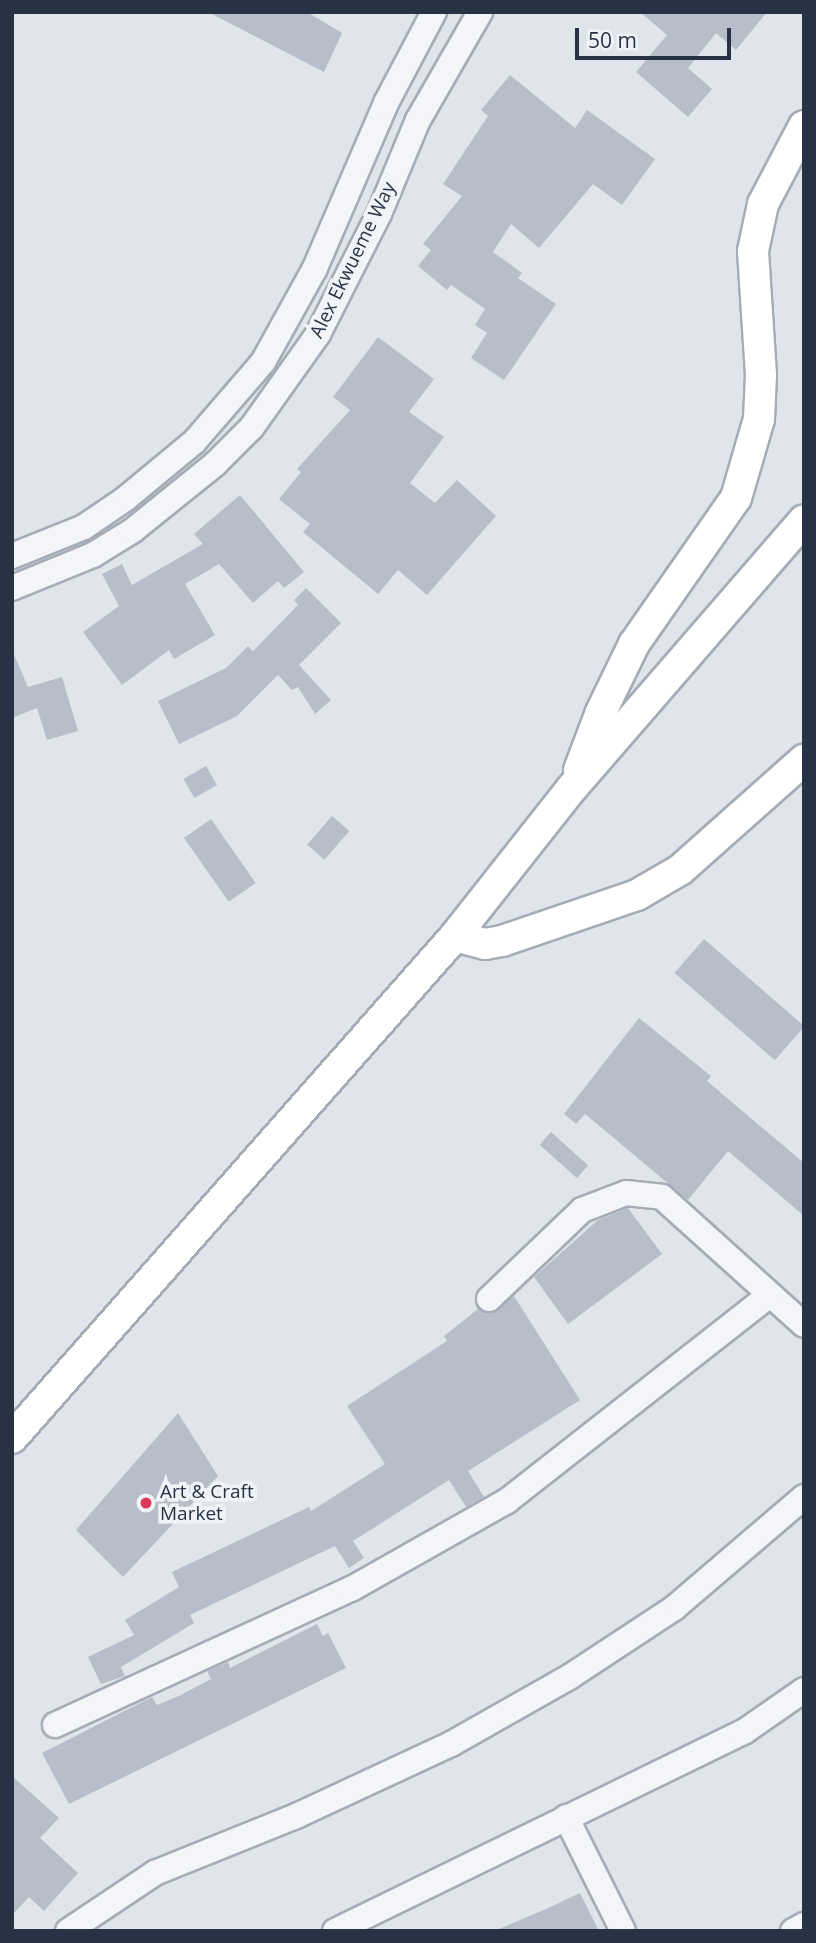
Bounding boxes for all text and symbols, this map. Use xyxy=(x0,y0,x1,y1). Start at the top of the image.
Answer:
scale bar xyxy=(578,14,734,58)
text: 50 m xyxy=(588,26,637,54)
street label: Alex Ekwueme Way xyxy=(305,178,401,342)
place label: Art & Craft Market xyxy=(160,1481,254,1525)
marker: Art & Craft Market xyxy=(138,1495,154,1511)

